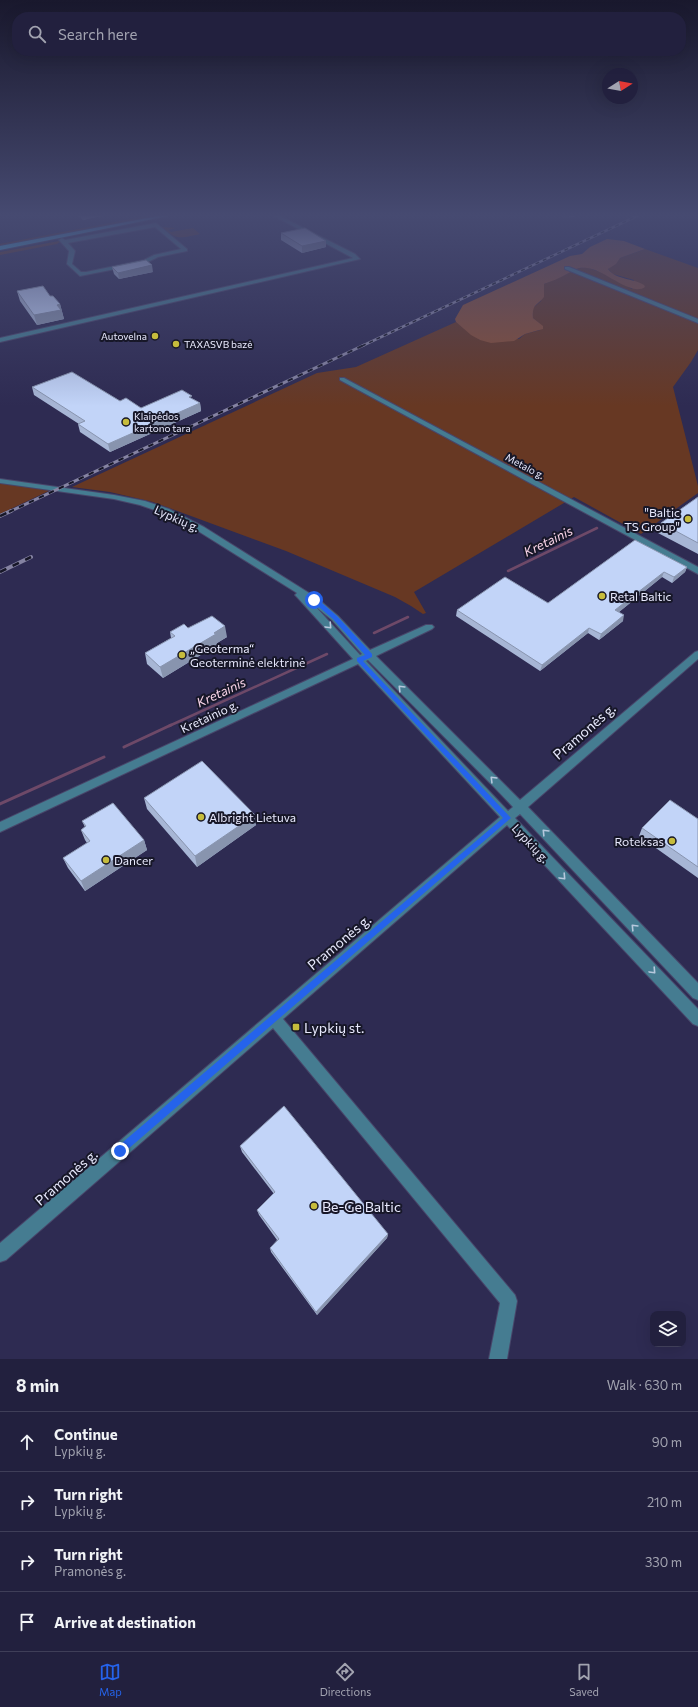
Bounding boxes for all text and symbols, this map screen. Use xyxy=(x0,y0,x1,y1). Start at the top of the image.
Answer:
search box xyxy=(12,12,686,56)
icon: search xyxy=(26,23,48,45)
text: Search here xyxy=(58,25,137,43)
north arrow xyxy=(602,68,638,104)
place label: Autovelna xyxy=(101,330,147,342)
marker: Autovelna xyxy=(150,331,160,341)
place label: TAXASVB bazė xyxy=(184,338,252,350)
marker: TAXASVB bazė xyxy=(171,339,181,349)
place label: Klaipėdos kartono tara xyxy=(134,410,191,434)
marker: Klaipėdos kartono tara xyxy=(121,417,131,427)
street label: Metalo g. xyxy=(504,451,546,481)
street label: Lypkių g. xyxy=(152,502,202,534)
place label: "Baltic TS Group" xyxy=(624,505,680,533)
marker: "Baltic TS Group" xyxy=(683,514,693,524)
water label: Kretainis xyxy=(521,522,575,560)
place label: Retal Baltic xyxy=(610,589,672,603)
route start xyxy=(305,591,323,609)
marker: Retal Baltic xyxy=(597,591,607,601)
one-way arrow xyxy=(325,621,332,629)
place label: „Geoterma“ Geoterminė elektrinė xyxy=(190,641,305,669)
marker: „Geoterma“ Geoterminė elektrinė xyxy=(177,650,187,660)
water label: Kretainis xyxy=(194,674,248,710)
one-way arrow xyxy=(398,685,406,693)
street label: Kretainio g. xyxy=(178,697,240,735)
street label: Pramonės g. xyxy=(549,699,619,763)
one-way arrow xyxy=(490,776,498,784)
place label: Albright Lietuva xyxy=(209,810,296,824)
marker: Albright Lietuva xyxy=(196,812,206,822)
street label: Lypkių g. xyxy=(510,821,553,865)
one-way arrow xyxy=(542,830,549,837)
place label: Roteksas xyxy=(614,834,664,848)
marker: Roteksas xyxy=(667,836,677,846)
place label: Dancer xyxy=(114,853,153,867)
marker: Dancer xyxy=(101,855,111,865)
one-way arrow xyxy=(558,872,566,880)
street label: Pramonės g. xyxy=(304,911,374,973)
one-way arrow xyxy=(632,924,639,931)
one-way arrow xyxy=(648,966,655,974)
place label: Lypkių st. xyxy=(304,1019,364,1036)
marker: Lypkių st. xyxy=(291,1022,301,1032)
route end xyxy=(111,1142,129,1160)
street label: Pramonės g. xyxy=(31,1145,101,1209)
place label: Be-Ge Baltic xyxy=(322,1198,401,1215)
marker: Be-Ge Baltic xyxy=(309,1201,319,1211)
map controls xyxy=(650,1311,686,1347)
button: layers xyxy=(650,1311,686,1347)
text: 8 min xyxy=(16,1375,59,1396)
text: Walk · 630 m xyxy=(607,1377,682,1393)
text: Continue xyxy=(54,1425,118,1443)
icon: ahead xyxy=(16,1431,38,1453)
text: 90 m xyxy=(652,1434,682,1450)
text: Lypkių g. xyxy=(54,1443,106,1459)
text: Turn right xyxy=(54,1485,123,1503)
icon: right xyxy=(16,1491,38,1513)
text: 210 m xyxy=(647,1494,682,1510)
text: Lypkių g. xyxy=(54,1503,106,1519)
text: Turn right xyxy=(54,1545,123,1563)
icon: right xyxy=(16,1551,38,1573)
text: 330 m xyxy=(645,1554,682,1570)
text: Pramonės g. xyxy=(54,1563,126,1579)
icon: arrive xyxy=(16,1611,38,1633)
text: Arrive at destination xyxy=(54,1613,196,1631)
tab: Map xyxy=(99,1661,122,1698)
tab: Directions xyxy=(320,1661,371,1698)
tab: Saved xyxy=(569,1661,599,1698)

